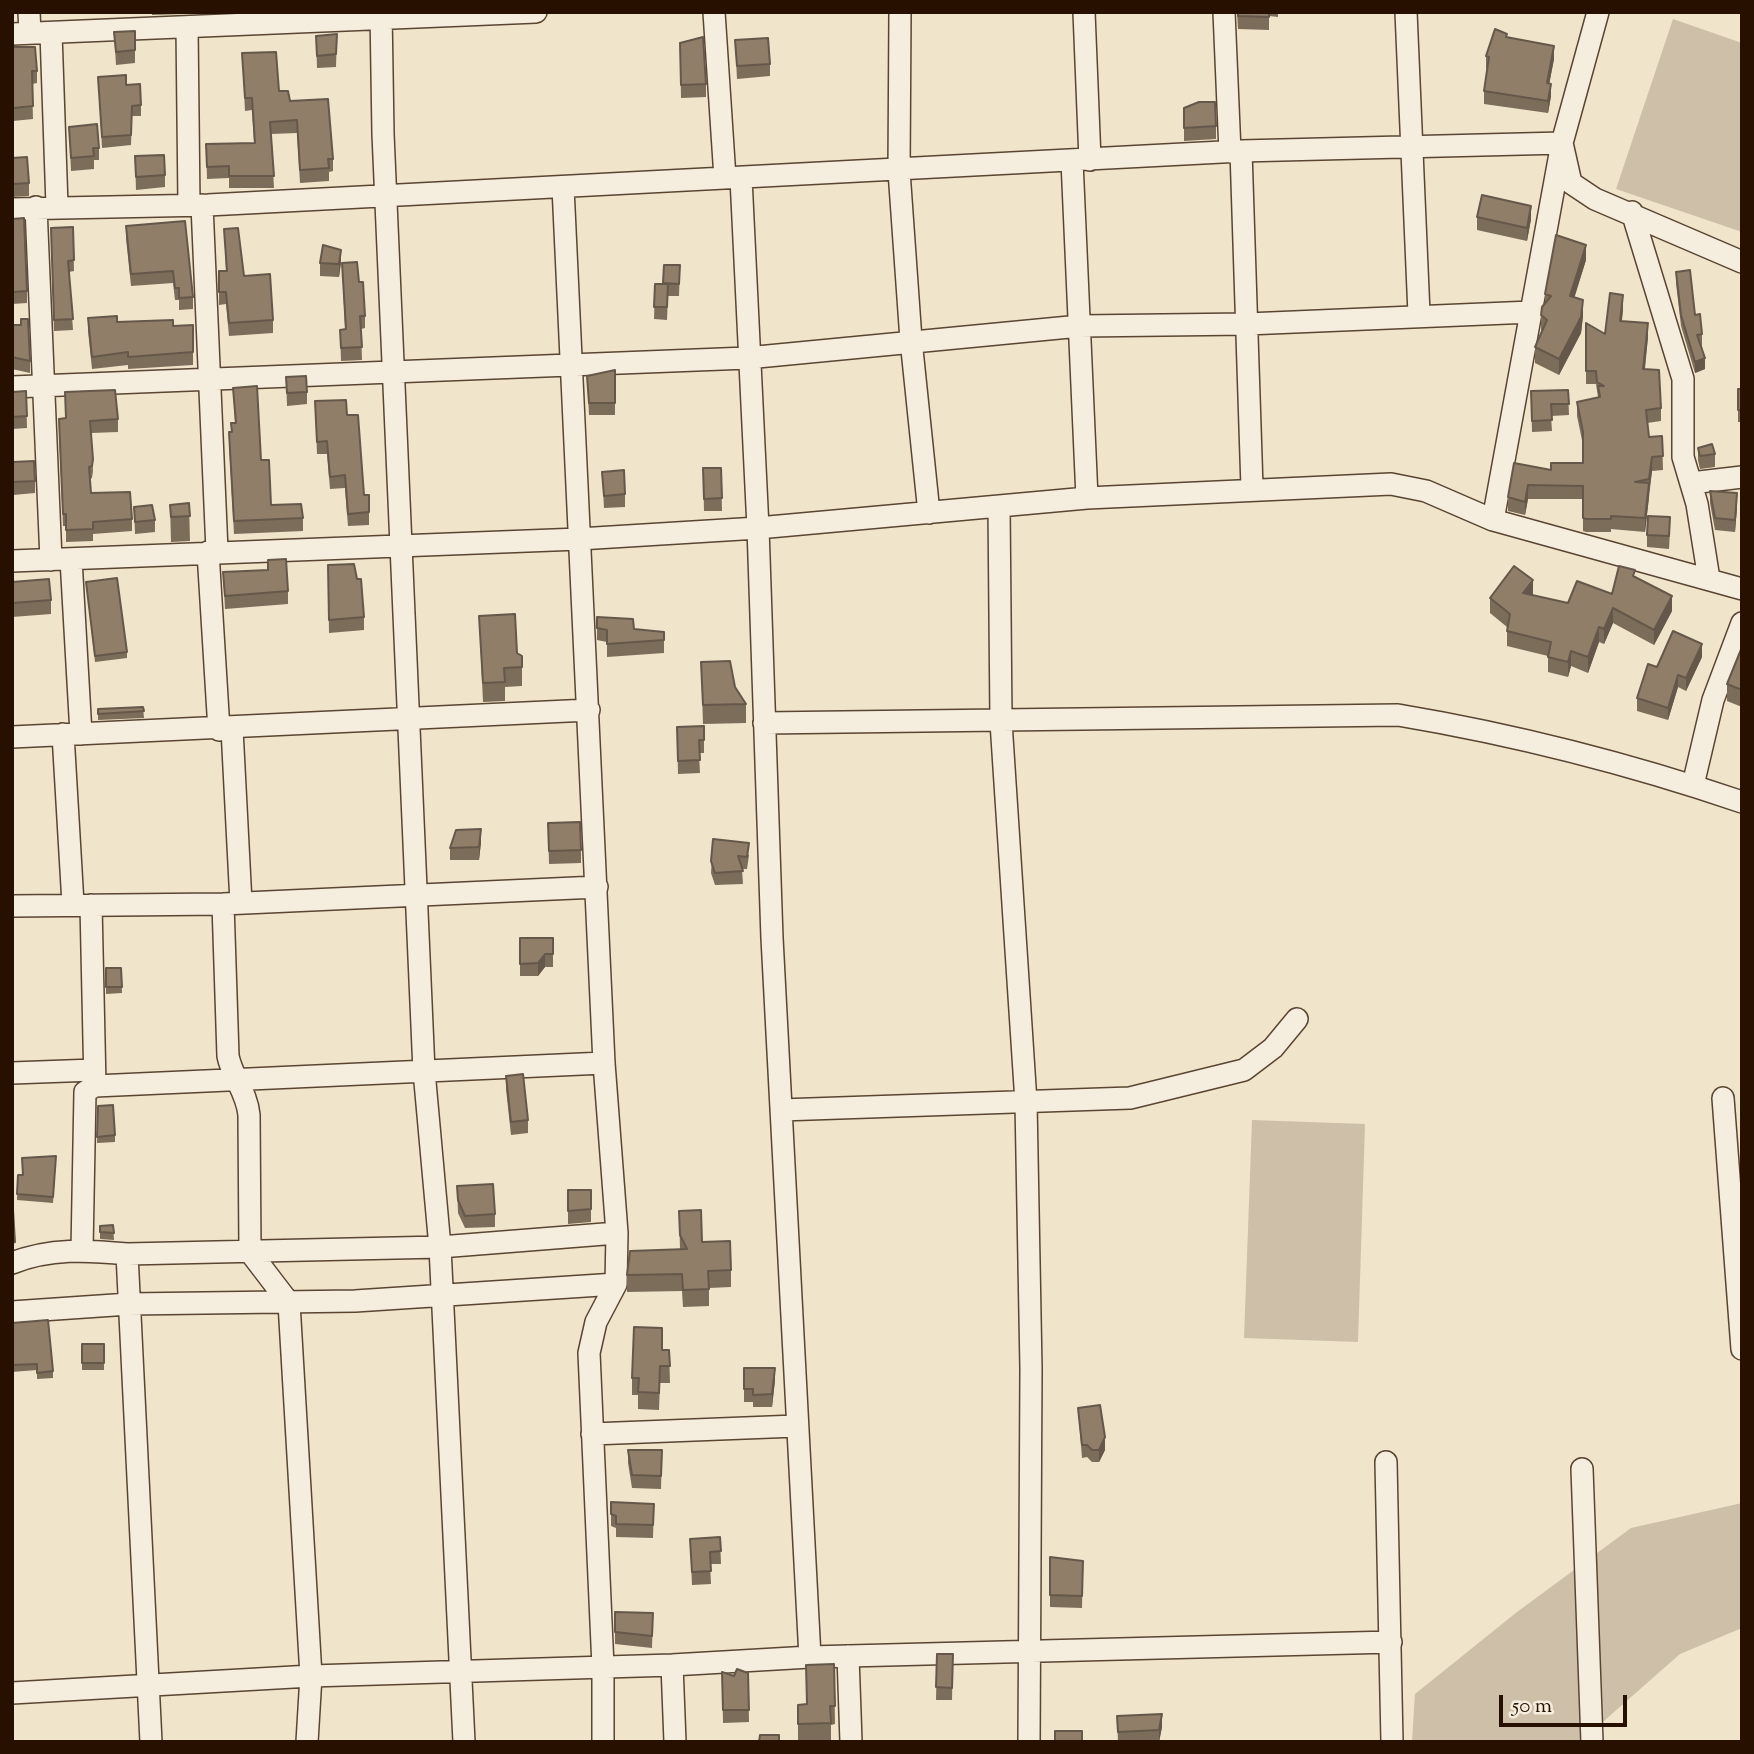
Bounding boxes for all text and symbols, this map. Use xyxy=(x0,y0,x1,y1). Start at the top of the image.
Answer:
scale bar xyxy=(1502,1680,1630,1724)
text: 50 m xyxy=(1512,1692,1552,1722)

